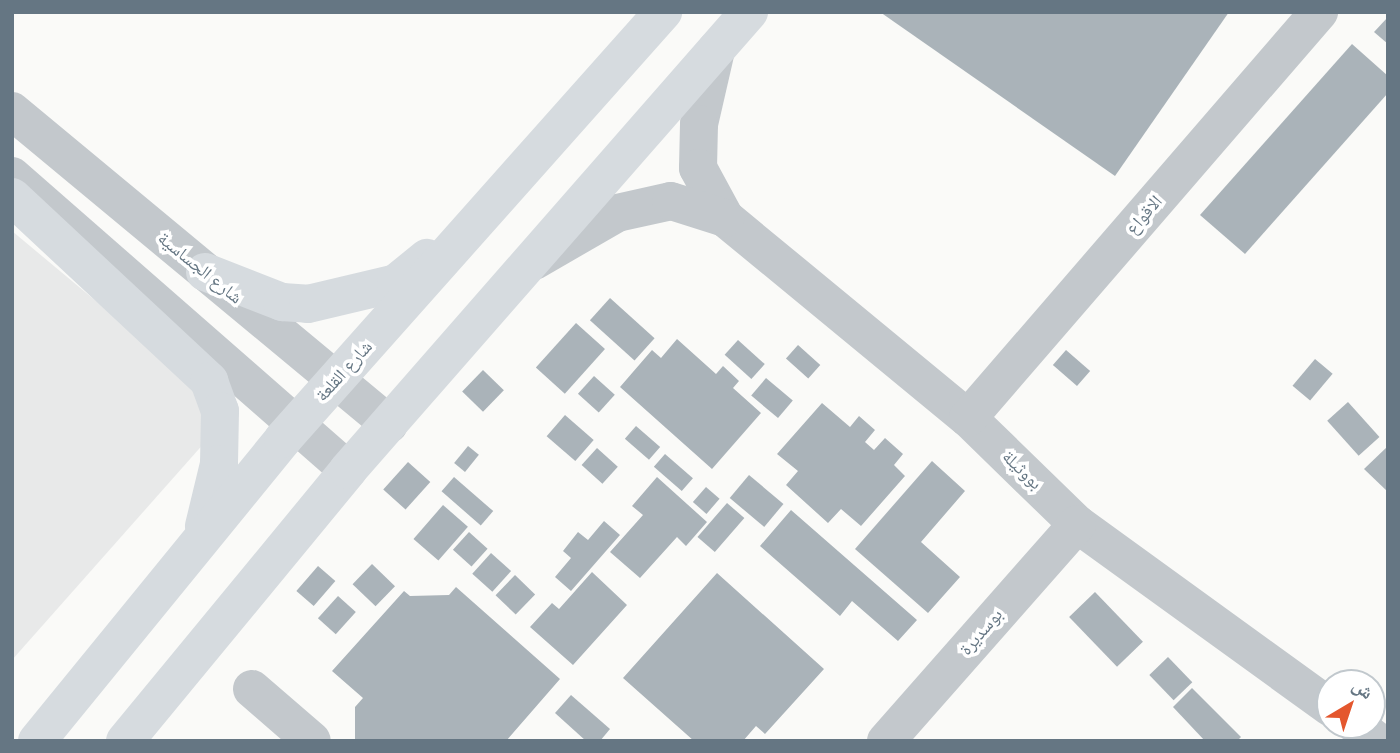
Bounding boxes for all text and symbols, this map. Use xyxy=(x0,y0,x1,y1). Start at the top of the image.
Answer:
street label: الاقواع xyxy=(1121,191,1167,239)
street label: شارع الجساسية xyxy=(153,227,247,309)
street label: شارع القلعة xyxy=(311,336,377,406)
street label: بووثيلة xyxy=(998,446,1046,494)
street label: بوسديرة xyxy=(955,604,1007,660)
north arrow xyxy=(1316,669,1386,739)
text: ش xyxy=(1349,674,1378,703)

